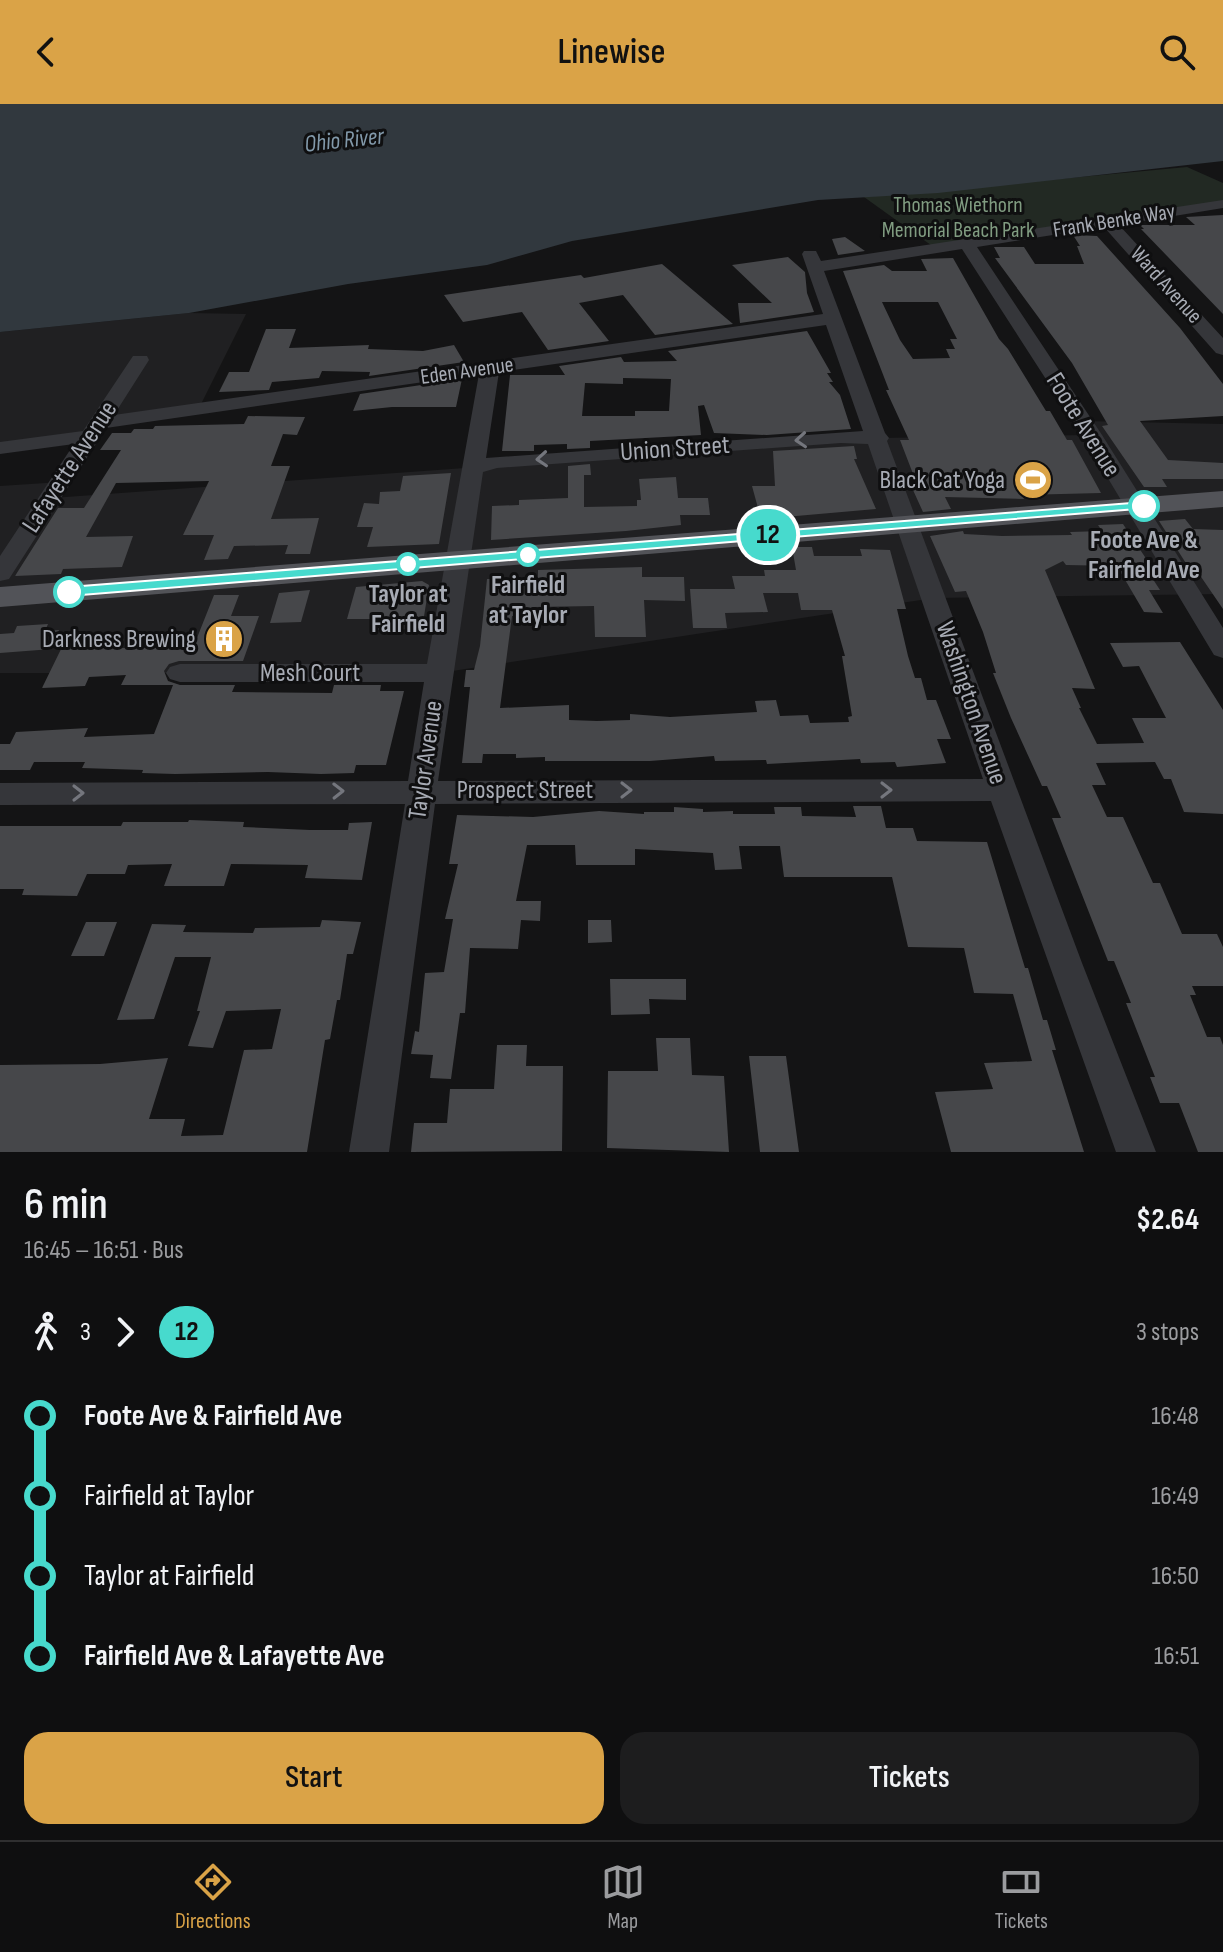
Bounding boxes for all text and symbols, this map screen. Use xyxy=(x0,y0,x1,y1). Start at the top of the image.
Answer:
icon: back xyxy=(24,30,68,74)
icon: search xyxy=(1155,30,1199,74)
text: Linewise xyxy=(557,31,666,74)
water label: Ohio River xyxy=(303,121,386,159)
park label: Thomas Wiethorn Memorial Beach Park xyxy=(882,192,1035,244)
street label: Frank Benke Way xyxy=(1051,198,1177,244)
street label: Ward Avenue xyxy=(1124,241,1208,329)
street label: Eden Avenue xyxy=(419,351,515,391)
street label: Foote Avenue xyxy=(1039,367,1127,483)
street label: Lafayette Avenue xyxy=(16,395,124,539)
street label: Union Street xyxy=(619,430,731,468)
one-way arrow xyxy=(794,431,807,448)
one-way arrow xyxy=(535,450,548,467)
sports icon: Black Cat Yoga xyxy=(1012,459,1054,501)
place label: Black Cat Yoga xyxy=(880,465,1005,496)
marker: Foote Ave & Fairfield Ave xyxy=(1129,491,1159,521)
line badge: 12 xyxy=(732,509,804,561)
text: 12 xyxy=(756,518,780,551)
place label: Foote Ave & Fairfield Ave xyxy=(1088,525,1200,586)
marker: Fairfield at Taylor xyxy=(517,544,539,566)
marker: Taylor at Fairfield xyxy=(397,553,419,575)
place label: Fairfield at Taylor xyxy=(489,570,567,631)
unlabelled marker xyxy=(54,577,84,607)
place label: Taylor at Fairfield xyxy=(369,579,448,640)
street label: Washington Avenue xyxy=(929,617,1013,789)
building icon: Darkness Brewing xyxy=(203,618,245,660)
place label: Darkness Brewing xyxy=(42,624,196,655)
street label: Mesh Court xyxy=(260,658,360,689)
street label: Taylor Avenue xyxy=(402,699,450,821)
street label: Prospect Street xyxy=(457,775,593,806)
one-way arrow xyxy=(620,781,633,799)
one-way arrow xyxy=(880,781,893,799)
one-way arrow xyxy=(332,782,345,800)
one-way arrow xyxy=(72,784,85,802)
text: 6 min xyxy=(24,1178,108,1231)
text: $2.64 xyxy=(1136,1202,1199,1238)
text: 16:45 – 16:51 · Bus xyxy=(24,1235,184,1266)
icon: walk xyxy=(24,1310,68,1354)
icon: forward xyxy=(103,1310,147,1354)
text: 12 xyxy=(175,1315,198,1348)
text: 3 xyxy=(80,1317,91,1348)
text: 3 stops xyxy=(1136,1317,1199,1348)
text: Foote Ave & Fairfield Ave xyxy=(84,1398,342,1434)
text: 16:48 xyxy=(1151,1401,1199,1432)
text: Fairfield at Taylor xyxy=(84,1478,254,1514)
text: 16:49 xyxy=(1151,1481,1199,1512)
text: Taylor at Fairfield xyxy=(84,1558,254,1594)
text: 16:50 xyxy=(1152,1561,1199,1592)
text: Fairfield Ave & Lafayette Ave xyxy=(84,1638,385,1674)
text: 16:51 xyxy=(1154,1641,1199,1672)
button: Start xyxy=(24,1732,604,1824)
button: Tickets xyxy=(620,1732,1199,1824)
tab: Directions xyxy=(175,1860,251,1935)
tab: Map xyxy=(601,1860,645,1935)
tab: Tickets xyxy=(995,1860,1048,1935)

